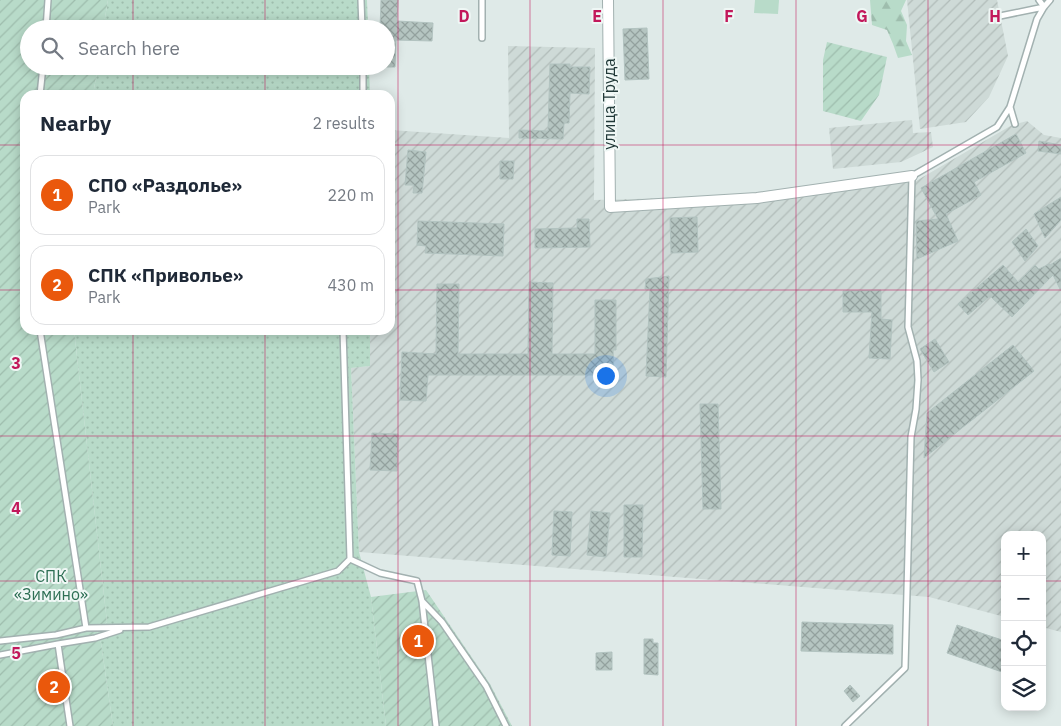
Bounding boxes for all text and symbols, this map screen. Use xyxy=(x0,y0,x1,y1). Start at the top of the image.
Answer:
text: D xyxy=(458,6,470,26)
text: E xyxy=(592,6,602,26)
text: F xyxy=(724,6,734,26)
text: G xyxy=(856,6,868,26)
text: H xyxy=(989,6,1001,26)
search box xyxy=(20,20,395,75)
icon: search xyxy=(38,34,66,62)
text: Search here xyxy=(78,36,180,60)
street label: улица Труда xyxy=(599,58,619,150)
text: Nearby xyxy=(40,109,111,137)
text: 2 results xyxy=(312,113,375,133)
text: СПО «Раздолье» xyxy=(88,173,242,197)
text: 1 xyxy=(52,185,62,205)
text: 220 m xyxy=(327,185,374,205)
text: Park xyxy=(88,197,120,217)
text: СПК «Приволье» xyxy=(88,263,243,287)
text: 2 xyxy=(52,275,62,295)
text: 430 m xyxy=(327,275,374,295)
text: Park xyxy=(88,287,120,307)
text: 3 xyxy=(11,353,21,373)
your location xyxy=(593,363,619,389)
text: 4 xyxy=(11,498,21,518)
map controls xyxy=(1001,531,1046,711)
button: + xyxy=(1001,531,1046,576)
park label: СПК «Зимино» xyxy=(14,566,88,604)
button: − xyxy=(1001,576,1046,621)
button: locate xyxy=(1001,621,1046,666)
pin: 1 xyxy=(402,622,434,660)
text: 5 xyxy=(11,643,21,663)
button: layers xyxy=(1001,666,1046,711)
pin: 2 xyxy=(38,668,70,706)

